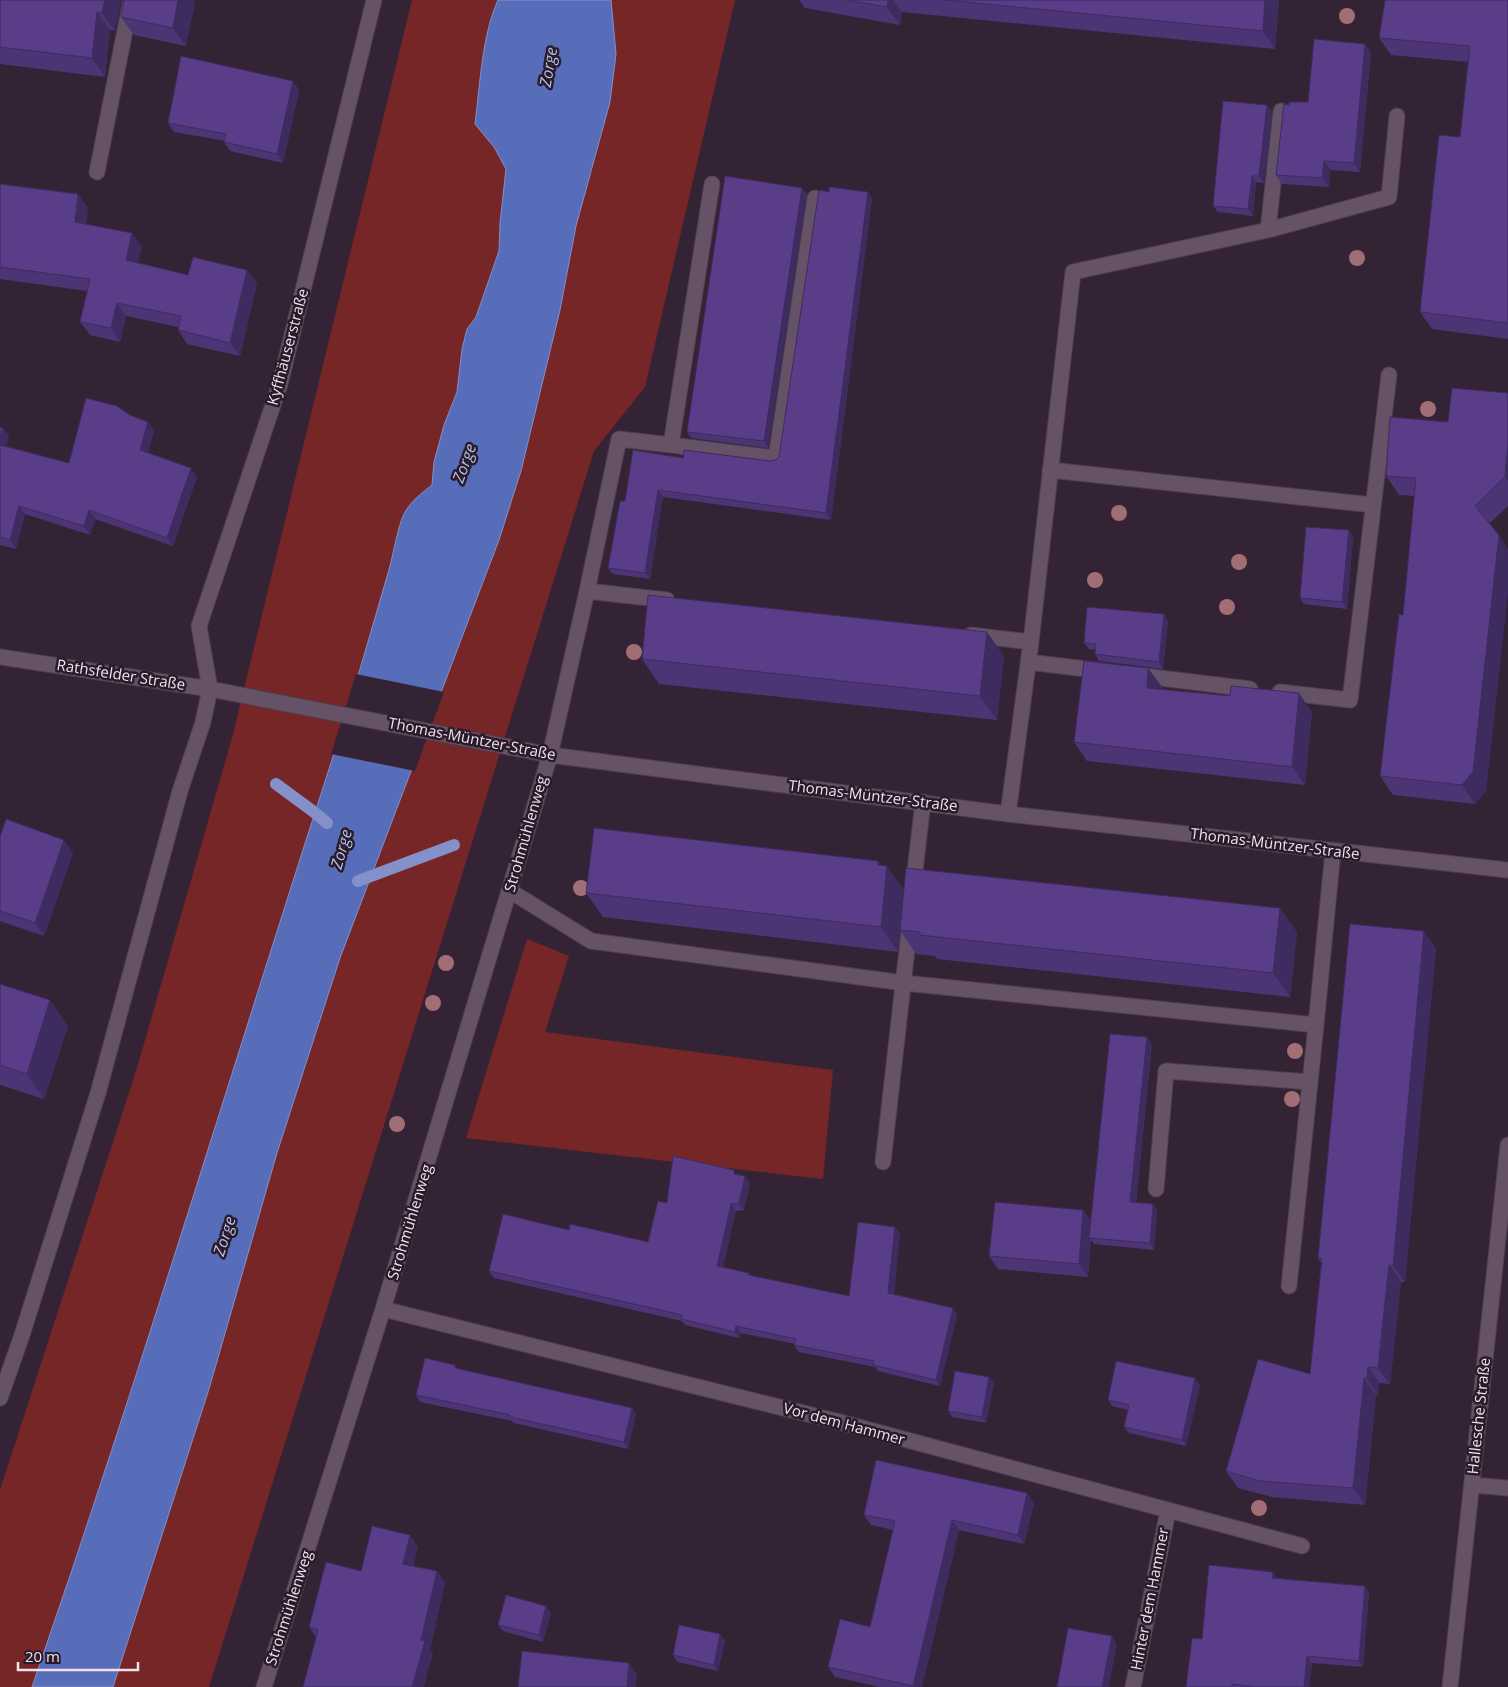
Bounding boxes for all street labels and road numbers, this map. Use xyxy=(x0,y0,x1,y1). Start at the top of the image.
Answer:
street label: Kyffhäuserstraße xyxy=(262,286,312,407)
street label: Rathsfelder Straße xyxy=(55,654,187,694)
street label: Thomas-Müntzer-Straße xyxy=(387,712,558,764)
street label: Strohmühlenweg xyxy=(499,773,551,894)
street label: Thomas-Müntzer-Straße xyxy=(787,775,959,815)
street label: Thomas-Müntzer-Straße xyxy=(1189,823,1361,863)
street label: Strohmühlenweg xyxy=(382,1161,436,1282)
street label: Hallesche Straße xyxy=(1462,1357,1494,1475)
street label: Vor dem Hammer xyxy=(781,1397,907,1449)
street label: Hinter dem Hammer xyxy=(1125,1526,1173,1672)
street label: Strohmühlenweg xyxy=(260,1548,316,1668)

